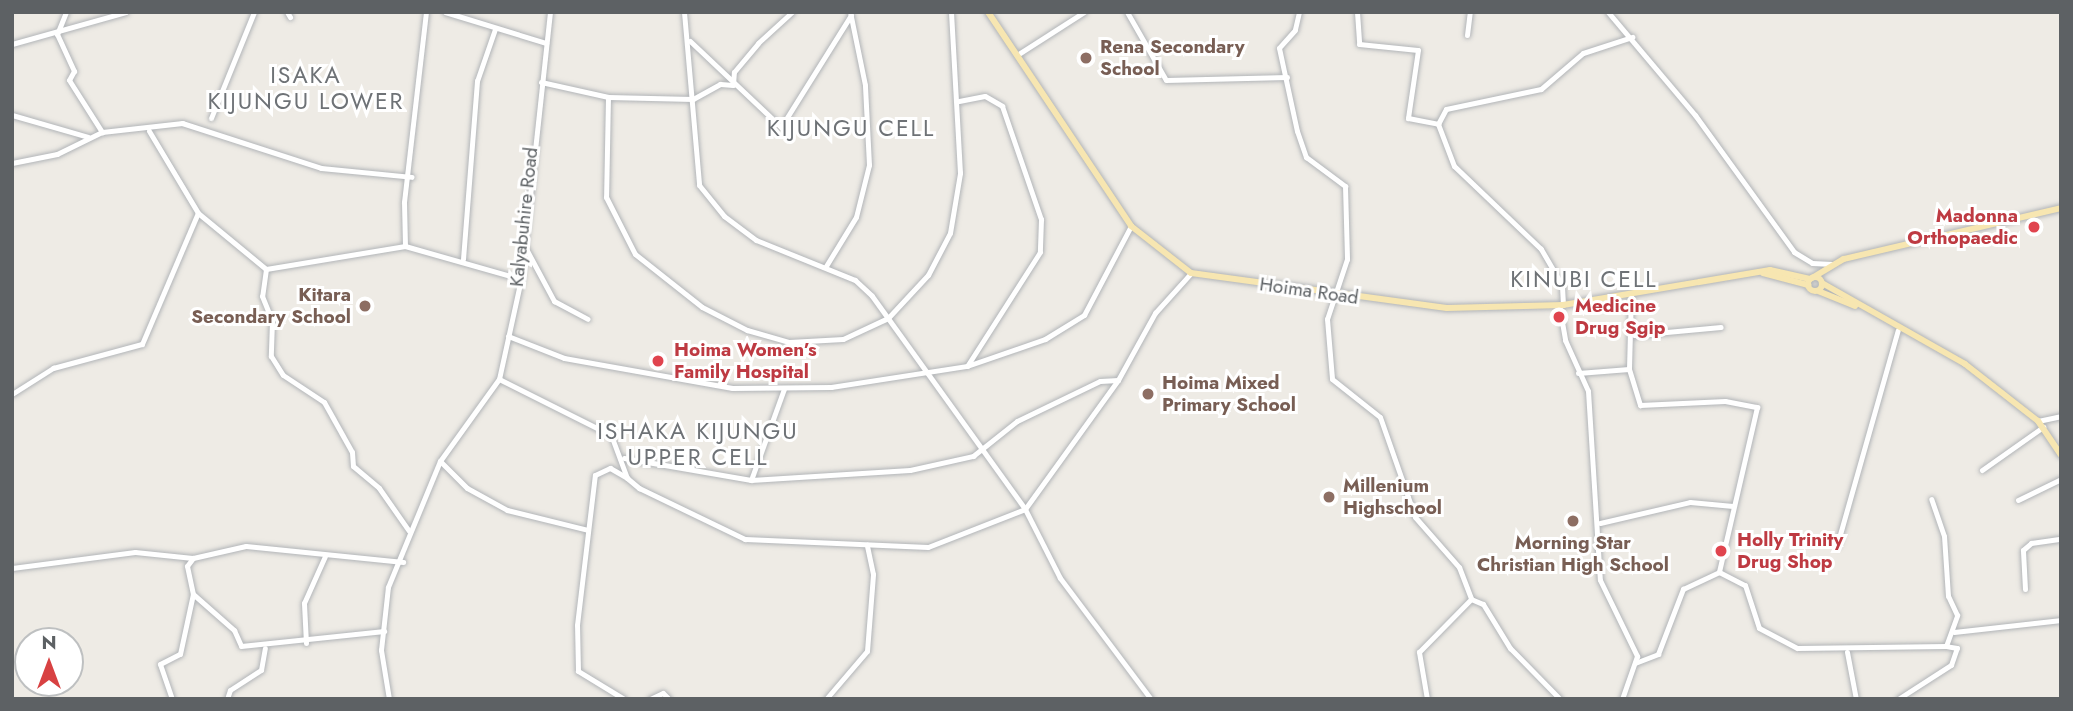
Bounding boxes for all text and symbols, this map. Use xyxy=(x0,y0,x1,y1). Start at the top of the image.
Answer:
place label: Rena Secondary School xyxy=(1100,36,1245,80)
marker: Rena Secondary School xyxy=(1078,50,1094,66)
district label: ISAKA KIJUNGU LOWER xyxy=(209,61,403,115)
district label: KIJUNGU CELL xyxy=(768,114,934,142)
street label: Kalyabuhire Road xyxy=(505,146,543,288)
place label: Madonna Orthopaedic xyxy=(1907,205,2018,249)
marker: Madonna Orthopaedic xyxy=(2024,217,2044,237)
district label: KINUBI CELL xyxy=(1512,265,1656,293)
street label: Hoima Road xyxy=(1258,273,1360,309)
place label: Kitara Secondary School xyxy=(191,284,351,328)
place label: Medicine Drug Sgip xyxy=(1575,295,1665,339)
marker: Kitara Secondary School xyxy=(357,298,373,314)
marker: Medicine Drug Sgip xyxy=(1549,307,1569,327)
place label: Hoima Women’s Family Hospital xyxy=(674,339,817,383)
marker: Hoima Women’s Family Hospital xyxy=(648,351,668,371)
place label: Hoima Mixed Primary School xyxy=(1162,372,1296,416)
marker: Hoima Mixed Primary School xyxy=(1140,386,1156,402)
district label: ISHAKA KIJUNGU UPPER CELL xyxy=(599,417,797,471)
place label: Millenium Highschool xyxy=(1343,475,1442,519)
marker: Millenium Highschool xyxy=(1321,489,1337,505)
marker: Morning Star Christian High School xyxy=(1565,513,1581,529)
place label: Holly Trinity Drug Shop xyxy=(1737,529,1843,573)
place label: Morning Star Christian High School xyxy=(1477,532,1669,576)
marker: Holly Trinity Drug Shop xyxy=(1711,541,1731,561)
north arrow xyxy=(14,627,84,697)
text: N xyxy=(41,629,57,656)

